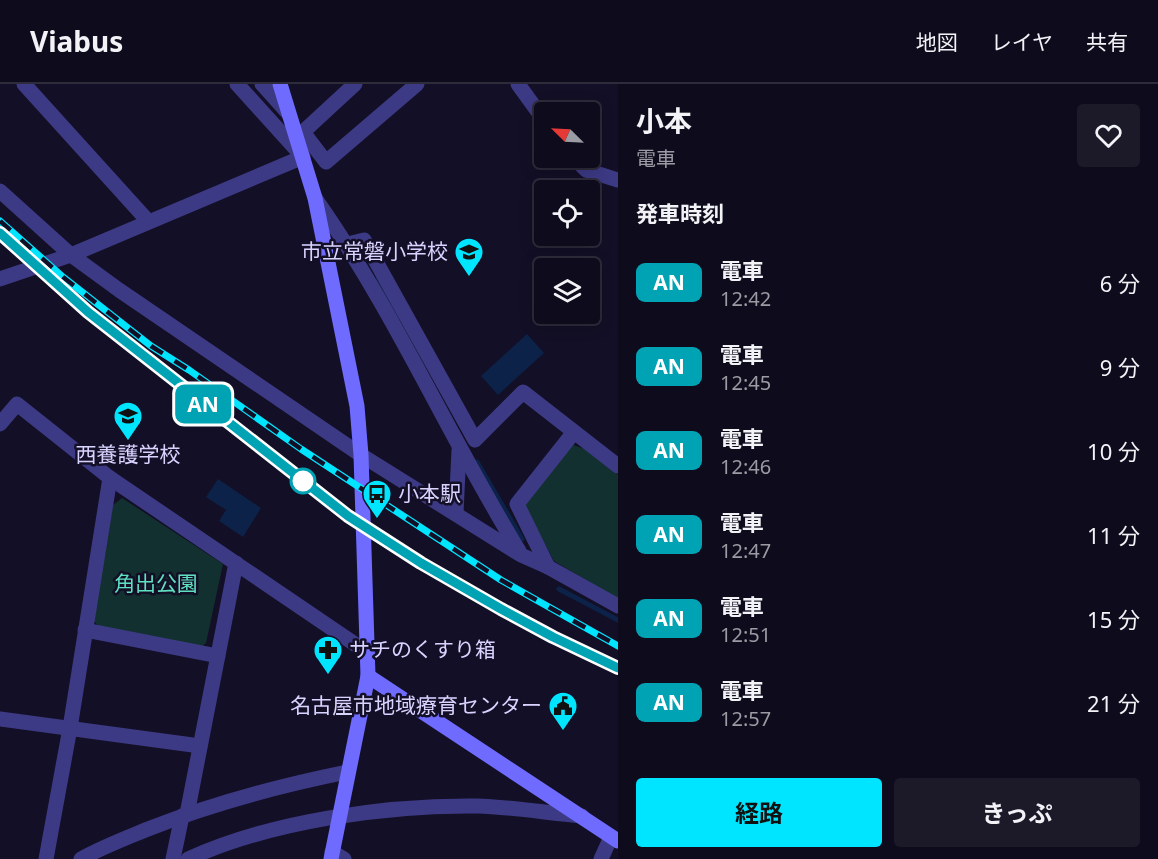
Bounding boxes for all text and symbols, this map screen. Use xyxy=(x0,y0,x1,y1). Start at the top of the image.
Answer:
text: Viabus xyxy=(30,22,123,60)
text: 地図 xyxy=(916,28,958,56)
text: レイヤ xyxy=(991,28,1053,56)
text: 共有 xyxy=(1086,28,1128,56)
text: 小本 xyxy=(636,101,692,139)
north arrow xyxy=(534,102,600,168)
map controls xyxy=(534,102,600,324)
button: heart xyxy=(1077,104,1140,167)
text: 電車 xyxy=(636,145,676,172)
button: locate xyxy=(534,180,600,246)
text: 発車時刻 xyxy=(636,198,724,228)
school or university icon: 市立常磐小学校 xyxy=(453,236,485,278)
place label: 市立常磐小学校 xyxy=(301,237,448,265)
text: 電車 xyxy=(720,255,764,285)
button: layers xyxy=(534,258,600,324)
text: AN xyxy=(653,268,685,296)
text: 6 分 xyxy=(1100,268,1140,298)
text: 12:42 xyxy=(720,285,771,312)
text: 電車 xyxy=(720,339,764,369)
text: AN xyxy=(653,352,685,380)
text: 9 分 xyxy=(1100,352,1140,382)
text: 12:45 xyxy=(720,369,771,396)
line badge: AN xyxy=(176,384,230,424)
text: AN xyxy=(187,390,219,418)
school or university icon: 西養護学校 xyxy=(112,400,144,442)
text: 電車 xyxy=(720,423,764,453)
text: AN xyxy=(653,436,685,464)
text: 10 分 xyxy=(1087,436,1140,466)
place label: 西養護学校 xyxy=(76,440,181,468)
text: 12:46 xyxy=(720,453,771,480)
unlabelled marker xyxy=(290,468,316,494)
bus stop icon: 小本駅 xyxy=(361,478,393,520)
place label: 小本駅 xyxy=(398,479,461,507)
text: 電車 xyxy=(720,507,764,537)
text: AN xyxy=(653,520,685,548)
text: 11 分 xyxy=(1087,520,1140,550)
text: 12:47 xyxy=(720,537,771,564)
park label: 角出公園 xyxy=(114,569,198,597)
text: 電車 xyxy=(720,591,764,621)
text: AN xyxy=(653,604,685,632)
text: 15 分 xyxy=(1087,604,1140,634)
text: 12:51 xyxy=(720,621,771,648)
pharmacy icon: サチのくすり箱 xyxy=(312,634,344,676)
place label: サチのくすり箱 xyxy=(349,635,496,663)
text: 電車 xyxy=(720,675,764,705)
text: AN xyxy=(653,688,685,716)
text: 21 分 xyxy=(1087,688,1140,718)
public building icon: 名古屋市地域療育センター xyxy=(547,690,579,732)
place label: 名古屋市地域療育センター xyxy=(290,691,542,719)
text: 12:57 xyxy=(720,705,771,732)
button: 経路 xyxy=(636,778,882,847)
button: きっぷ xyxy=(894,778,1140,847)

